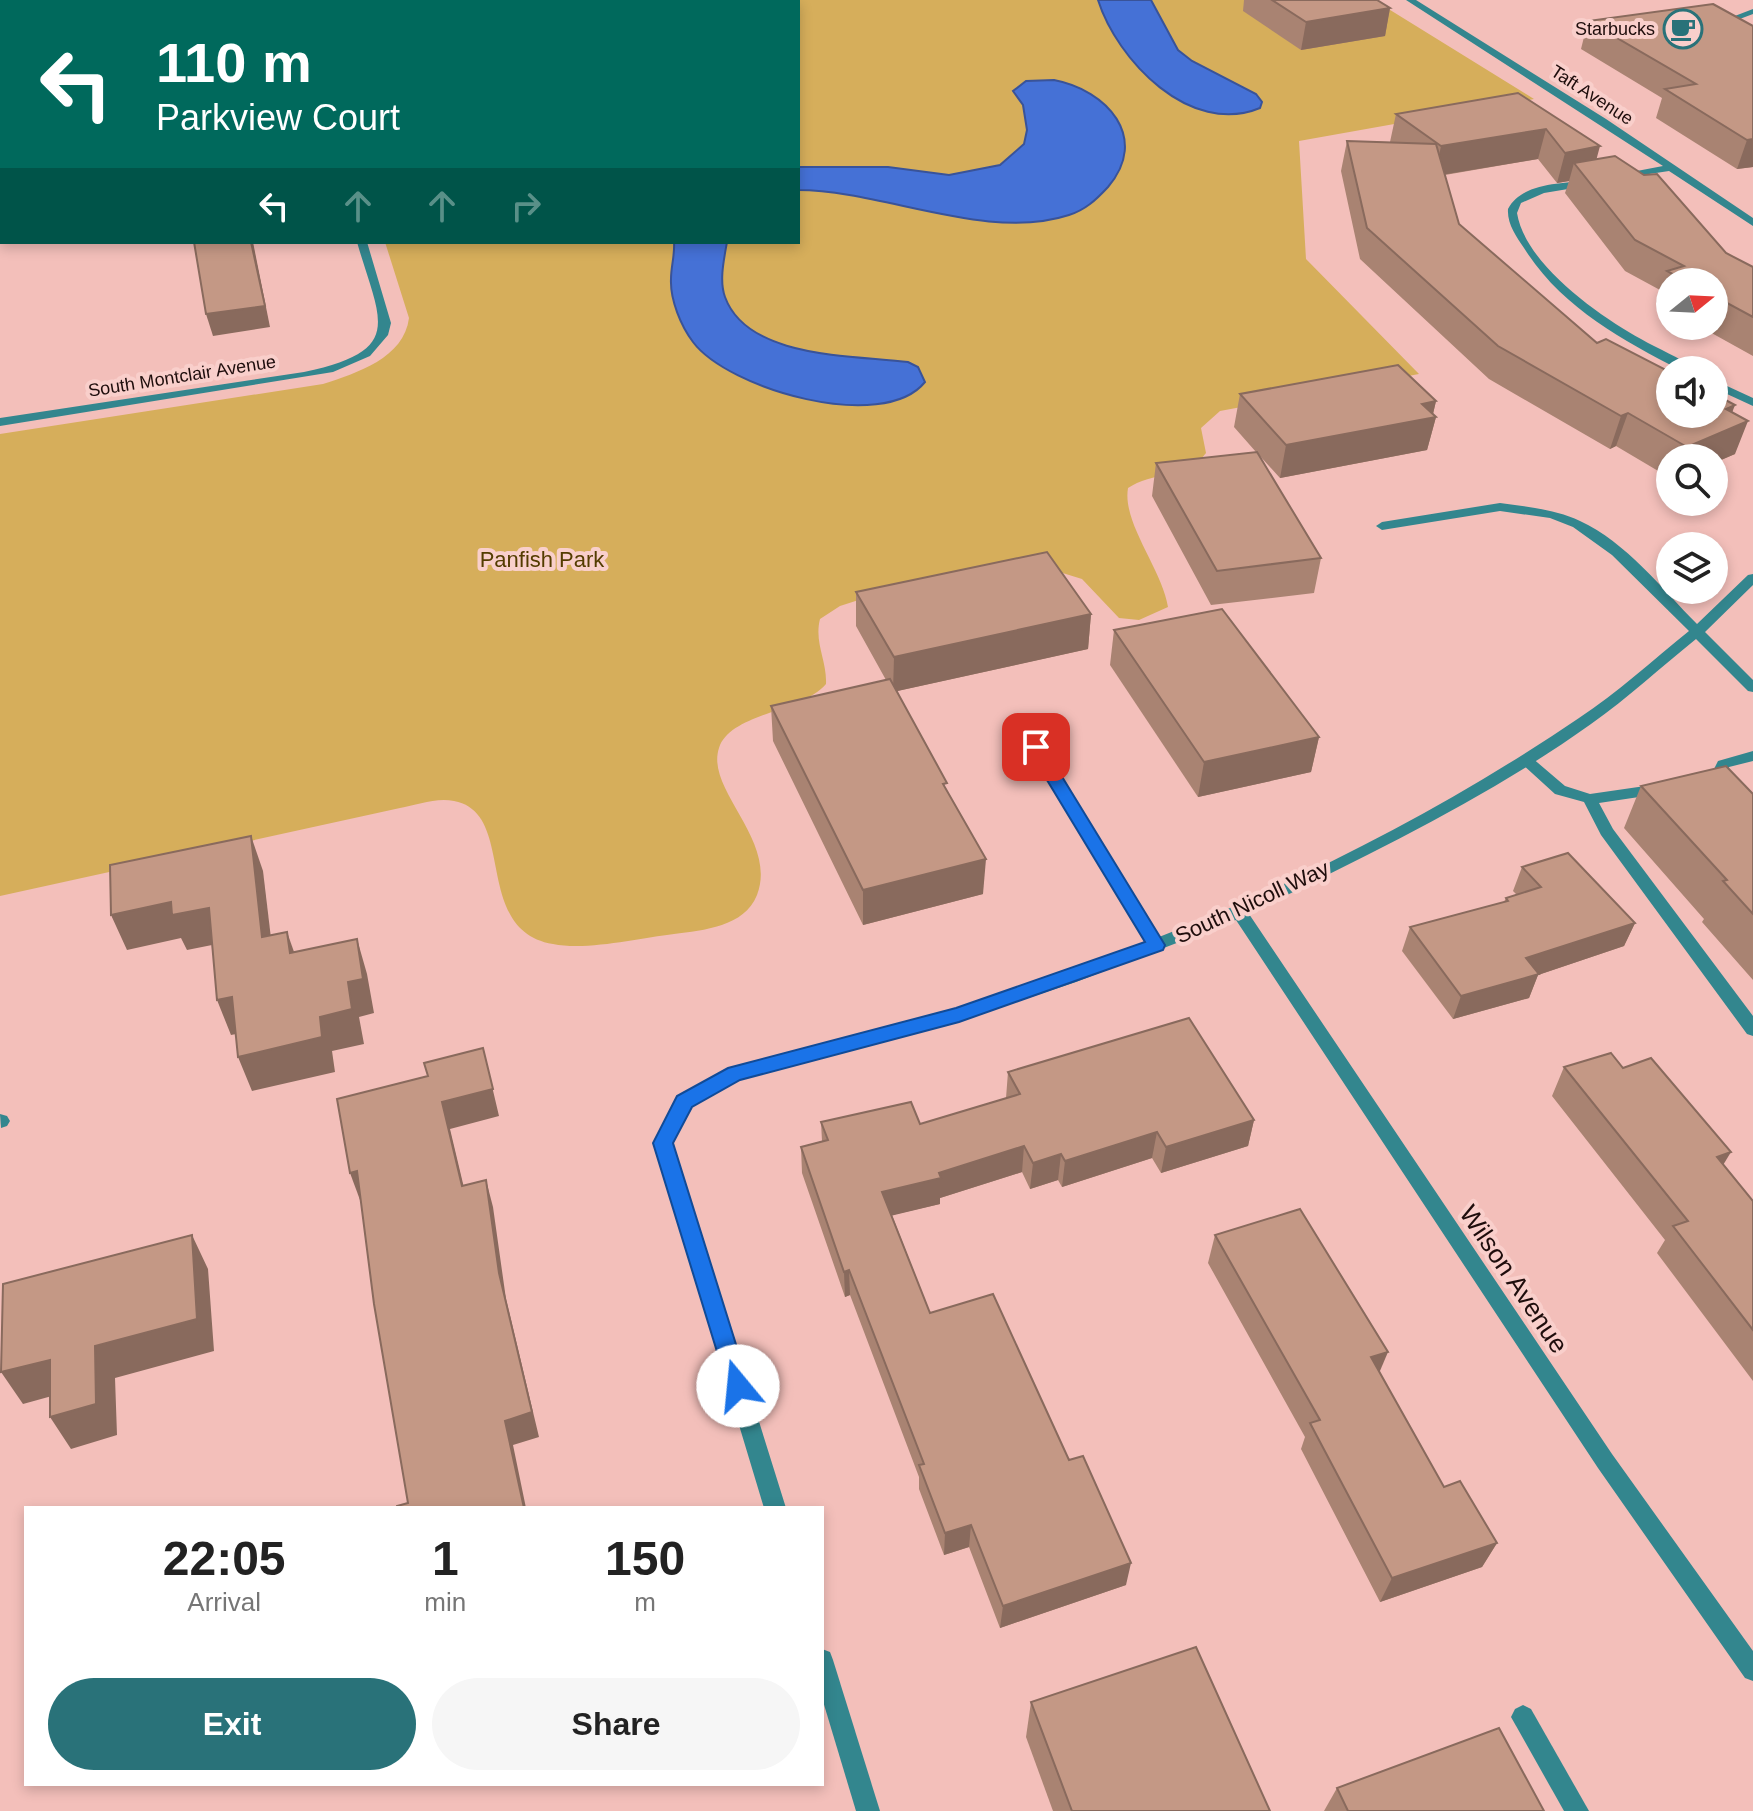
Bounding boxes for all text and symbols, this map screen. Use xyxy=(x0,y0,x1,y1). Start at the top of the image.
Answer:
cafe icon: Starbucks xyxy=(1662,8,1704,50)
place label: Starbucks xyxy=(1575,19,1655,39)
text: 110 m xyxy=(156,31,312,94)
icon: left xyxy=(24,32,128,136)
street label: Taft Avenue xyxy=(1547,61,1637,129)
text: Parkview Court xyxy=(156,97,400,138)
icon: left xyxy=(252,184,296,228)
icon: ahead xyxy=(336,184,380,228)
icon: ahead xyxy=(420,184,464,228)
icon: right xyxy=(504,184,548,228)
north arrow xyxy=(1656,268,1728,340)
map controls xyxy=(1656,268,1728,604)
street label: South Montclair Avenue xyxy=(87,351,277,401)
button: sound xyxy=(1656,356,1728,428)
button: search xyxy=(1656,444,1728,516)
button: layers xyxy=(1656,532,1728,604)
park label: Panfish Park xyxy=(480,547,605,572)
pin xyxy=(1002,713,1070,781)
icon: arrive xyxy=(1014,725,1058,769)
street label: South Nicoll Way xyxy=(1171,855,1333,949)
street label: Wilson Avenue xyxy=(1454,1200,1574,1358)
position arrow xyxy=(696,1344,780,1428)
text: 22:05 xyxy=(163,1532,286,1585)
text: 1 xyxy=(432,1532,459,1585)
text: 150 xyxy=(605,1532,685,1585)
text: Arrival xyxy=(187,1587,261,1617)
text: min xyxy=(424,1587,466,1617)
text: m xyxy=(634,1587,656,1617)
button: Exit xyxy=(48,1678,416,1770)
button: Share xyxy=(432,1678,800,1770)

